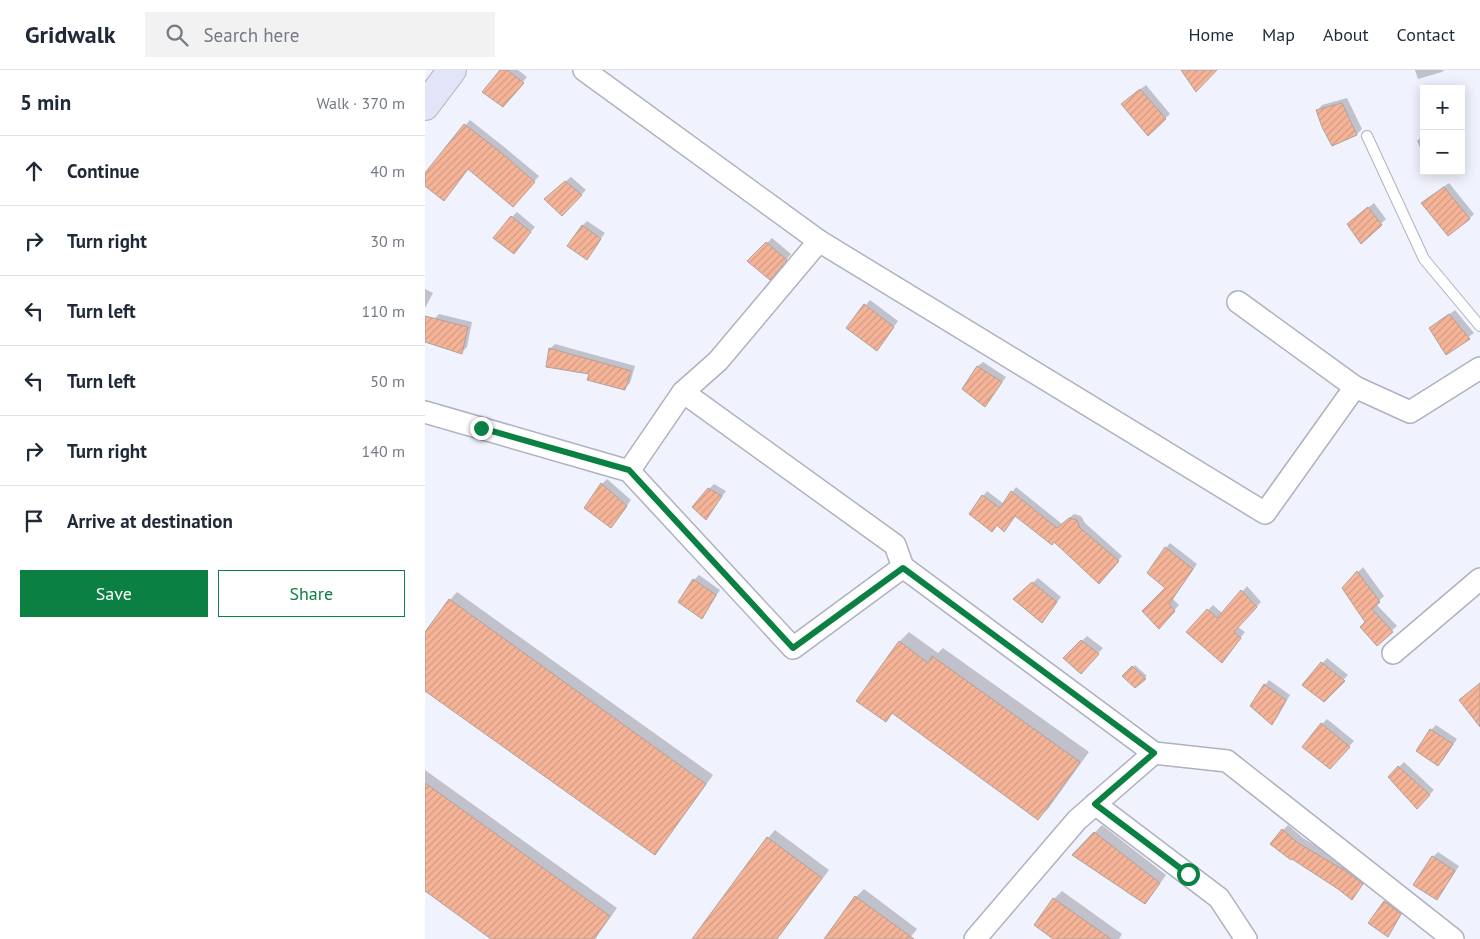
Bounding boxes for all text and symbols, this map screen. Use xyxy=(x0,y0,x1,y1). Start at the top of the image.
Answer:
search box xyxy=(145,12,495,57)
text: Gridwalk xyxy=(25,19,115,50)
icon: search xyxy=(163,21,191,49)
text: Search here xyxy=(203,23,299,47)
text: Home xyxy=(1188,23,1234,46)
text: Map xyxy=(1262,23,1295,46)
text: About xyxy=(1323,23,1369,46)
text: Contact xyxy=(1397,23,1455,46)
map controls xyxy=(1420,85,1465,175)
button: + xyxy=(1420,85,1465,130)
text: 5 min xyxy=(20,89,71,116)
text: Walk · 370 m xyxy=(316,93,405,113)
button: − xyxy=(1420,130,1465,175)
icon: ahead xyxy=(20,157,48,185)
text: Continue xyxy=(67,159,139,183)
text: 40 m xyxy=(370,161,405,181)
icon: right xyxy=(20,227,48,255)
text: Turn right xyxy=(67,229,147,253)
text: 30 m xyxy=(370,231,405,251)
icon: left xyxy=(20,297,48,325)
text: Turn left xyxy=(67,299,136,323)
text: 110 m xyxy=(362,301,405,321)
icon: left xyxy=(20,367,48,395)
text: Turn left xyxy=(67,369,136,393)
text: 50 m xyxy=(370,371,405,391)
route end xyxy=(470,417,493,440)
icon: right xyxy=(20,437,48,465)
text: Turn right xyxy=(67,439,147,463)
text: 140 m xyxy=(362,441,405,461)
icon: arrive xyxy=(20,507,48,535)
text: Arrive at destination xyxy=(67,509,233,533)
button: Save xyxy=(20,570,208,617)
button: Share xyxy=(218,570,405,617)
route start xyxy=(1177,863,1200,886)

